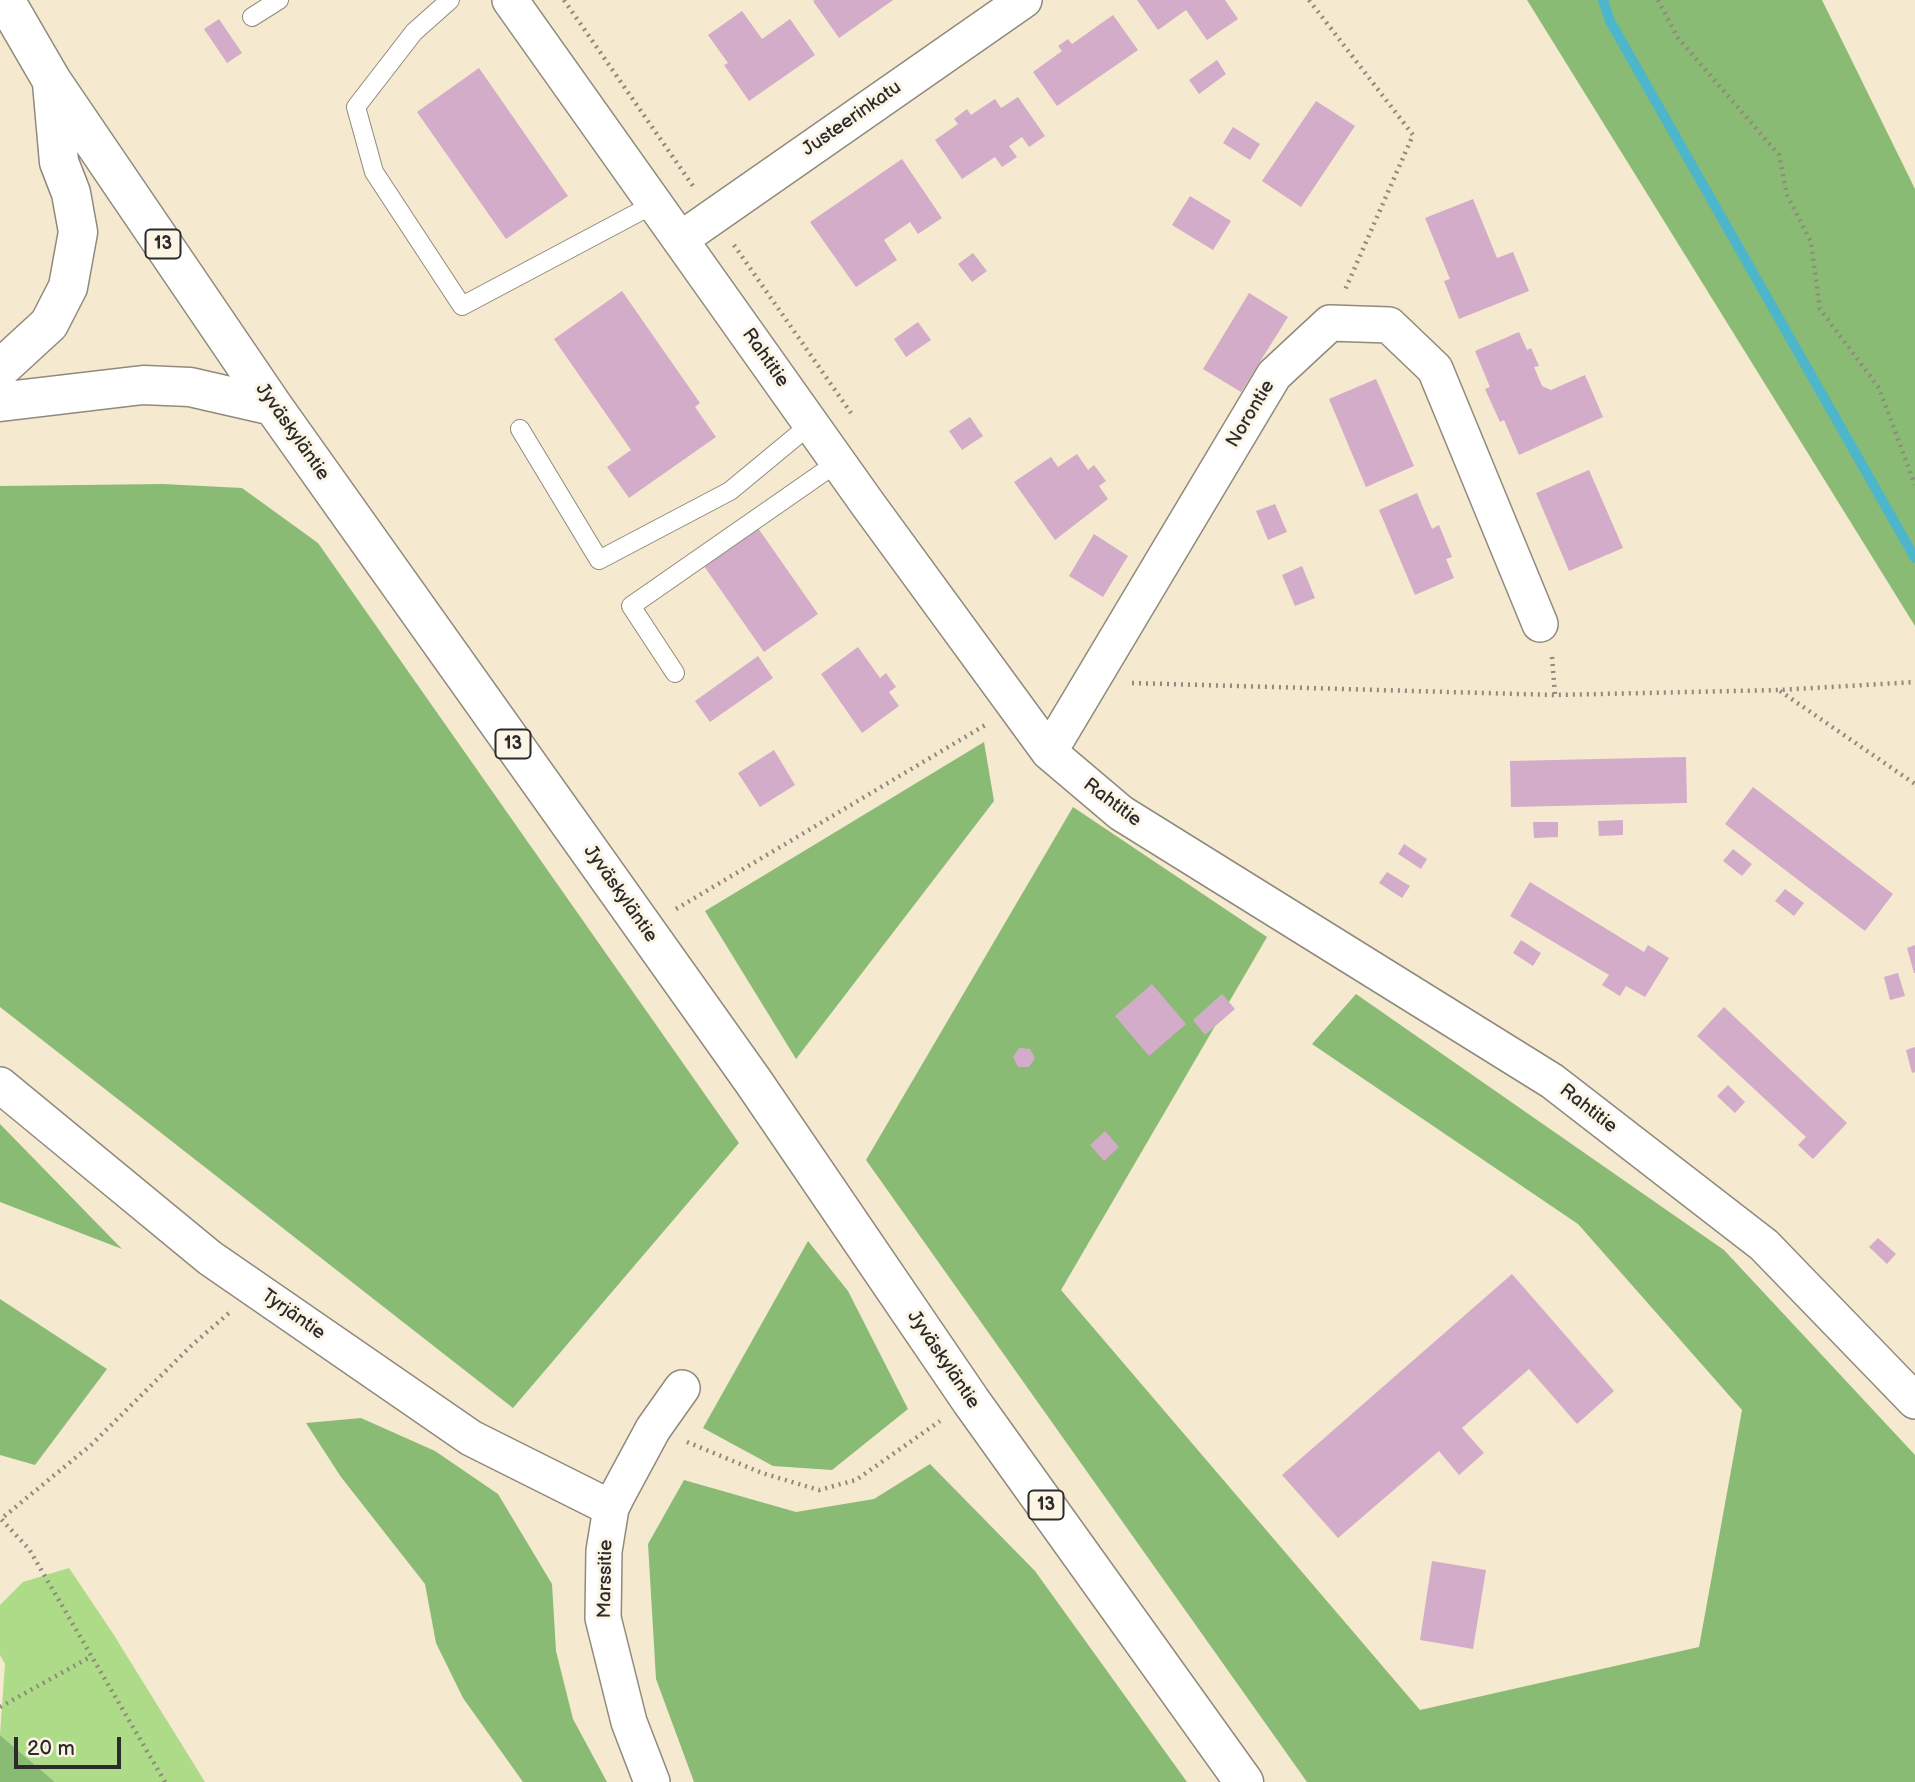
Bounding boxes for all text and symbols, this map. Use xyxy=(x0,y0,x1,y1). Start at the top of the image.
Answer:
street label: Justeerinkatu xyxy=(798,76,906,162)
road number: 13 xyxy=(146,230,180,258)
street label: Rahtitie xyxy=(737,324,793,392)
street label: Norontie xyxy=(1222,376,1280,452)
street label: Jyväskyläntie xyxy=(250,379,334,485)
road number: 13 xyxy=(496,730,530,758)
street label: Rahtitie xyxy=(1079,774,1145,832)
street label: Jyväskyläntie xyxy=(578,841,662,947)
street label: Rahtitie xyxy=(1555,1080,1621,1138)
street label: Tyrjäntie xyxy=(257,1285,329,1345)
street label: Jyväskyläntie xyxy=(902,1307,984,1413)
road number: 13 xyxy=(1028,1490,1064,1520)
street label: Marssitie xyxy=(594,1539,618,1619)
scale bar xyxy=(18,1722,124,1766)
text: 20 m xyxy=(27,1736,75,1761)

